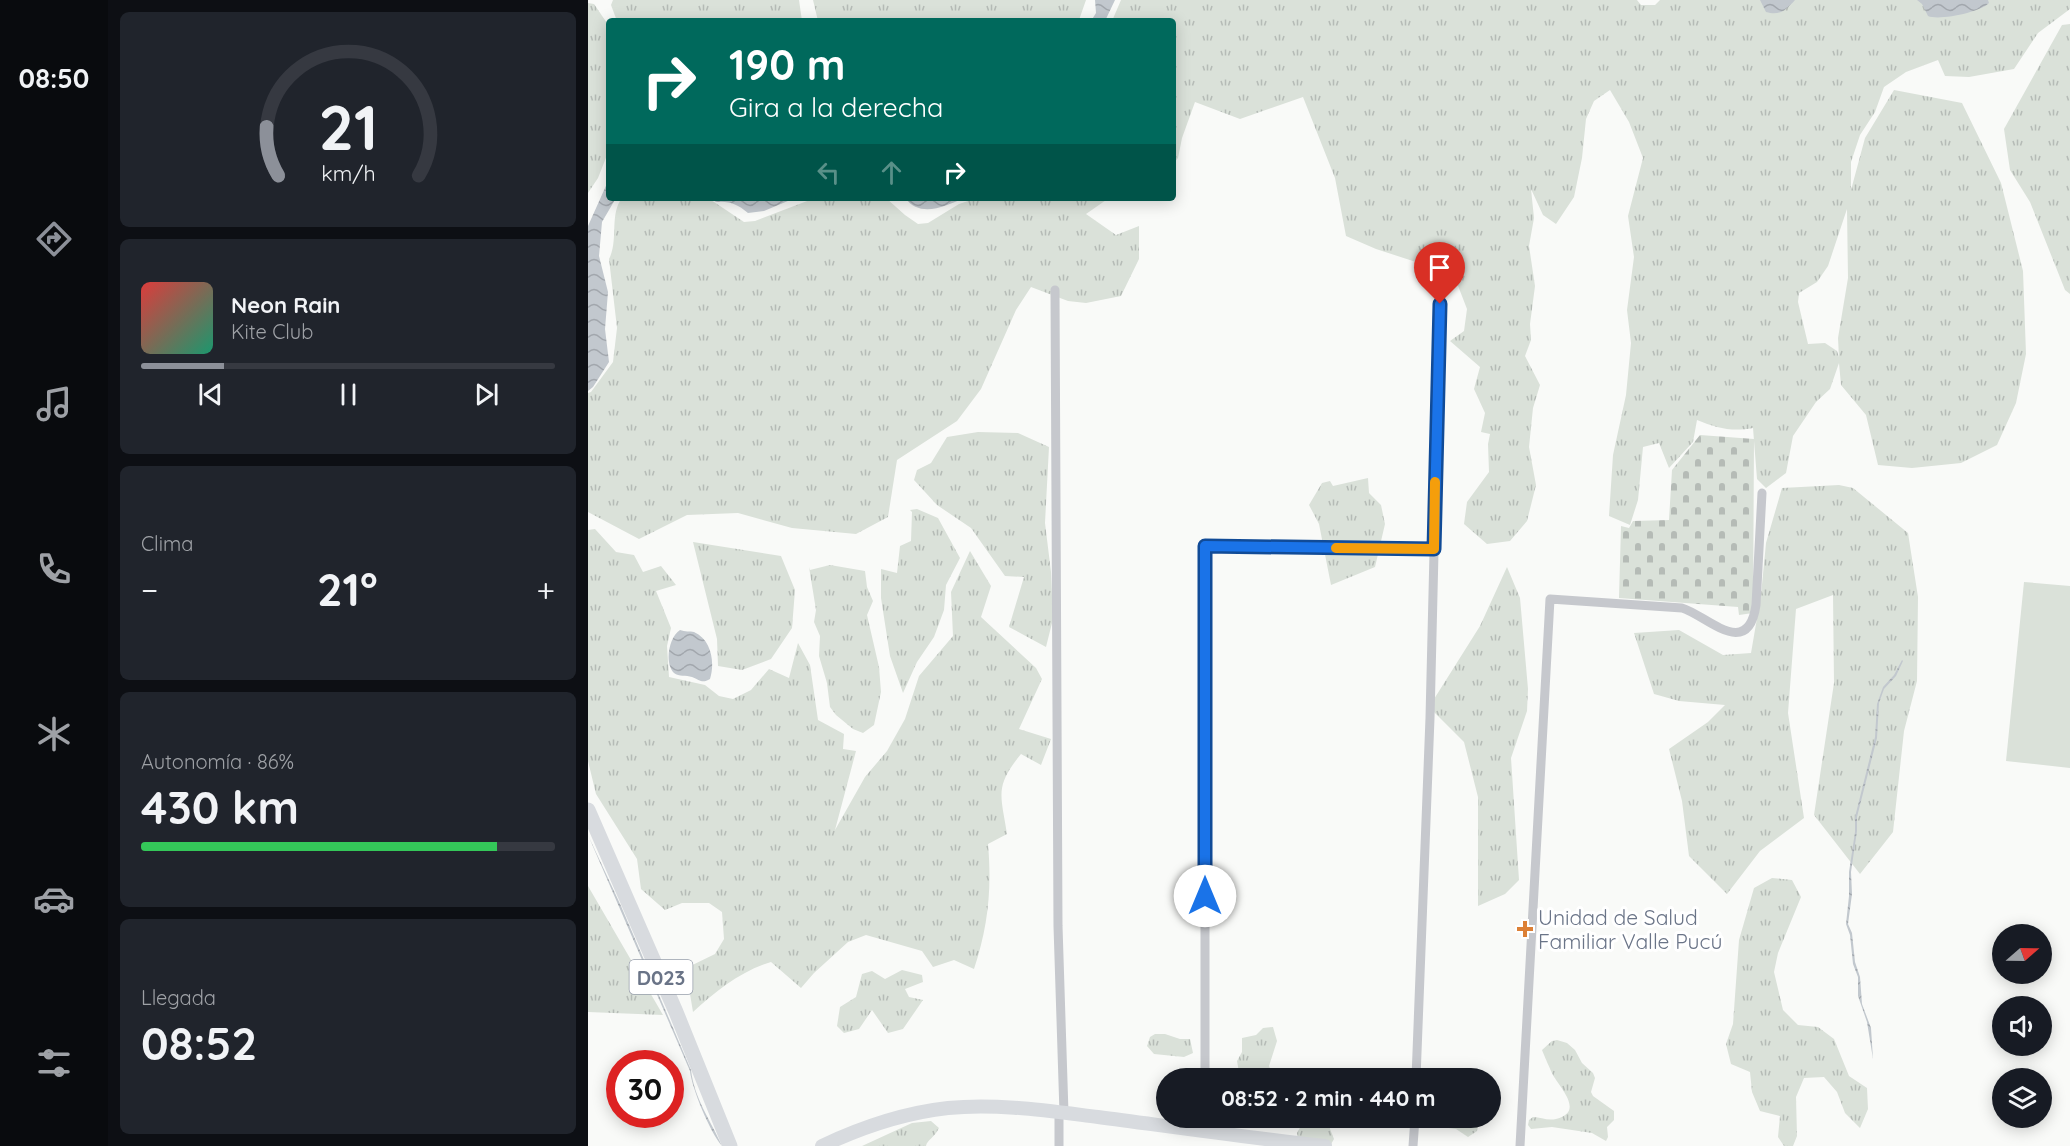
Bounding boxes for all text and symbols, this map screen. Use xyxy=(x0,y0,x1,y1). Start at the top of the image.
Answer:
text: 190 m xyxy=(729,38,845,91)
icon: right xyxy=(630,42,708,120)
text: 08:50 xyxy=(19,61,89,95)
text: 21 xyxy=(318,89,378,167)
text: Gira a la derecha xyxy=(729,90,943,124)
icon: left xyxy=(812,156,845,189)
icon: ahead xyxy=(875,156,908,189)
icon: right xyxy=(938,156,971,189)
text: km/h xyxy=(321,161,375,187)
icon: directions xyxy=(33,218,75,260)
pin xyxy=(1414,242,1465,304)
icon: arrive xyxy=(1423,251,1456,284)
text: Neon Rain xyxy=(231,291,340,319)
text: Kite Club xyxy=(231,319,313,344)
icon: previous xyxy=(194,378,227,411)
icon: pause xyxy=(332,378,365,411)
icon: next xyxy=(470,378,503,411)
icon: music xyxy=(33,383,75,425)
text: Clima xyxy=(141,531,193,556)
icon: phone xyxy=(33,548,75,590)
text: 21° xyxy=(317,561,378,617)
text: − xyxy=(141,569,158,610)
text: + xyxy=(536,569,555,610)
icon: climate xyxy=(33,713,75,755)
text: Autonomía · 86% xyxy=(141,749,294,774)
text: 430 km xyxy=(141,779,299,835)
position arrow xyxy=(1173,864,1237,928)
icon: car xyxy=(33,878,75,920)
place label: Unidad de Salud Familiar Valle Pucú xyxy=(1538,904,1722,954)
marker: Unidad de Salud Familiar Valle Pucú xyxy=(1516,920,1534,938)
north arrow xyxy=(1992,924,2052,984)
map controls xyxy=(1992,924,2052,1128)
road number: D023 xyxy=(630,960,692,994)
text: Llegada xyxy=(141,985,216,1010)
button: sound xyxy=(1992,996,2052,1056)
text: 08:52 xyxy=(141,1015,257,1071)
icon: filters xyxy=(33,1042,75,1084)
speed limit sign: 30 xyxy=(606,1050,684,1128)
button: layers xyxy=(1992,1068,2052,1128)
text: 08:52 · 2 min · 440 m xyxy=(1221,1084,1436,1112)

